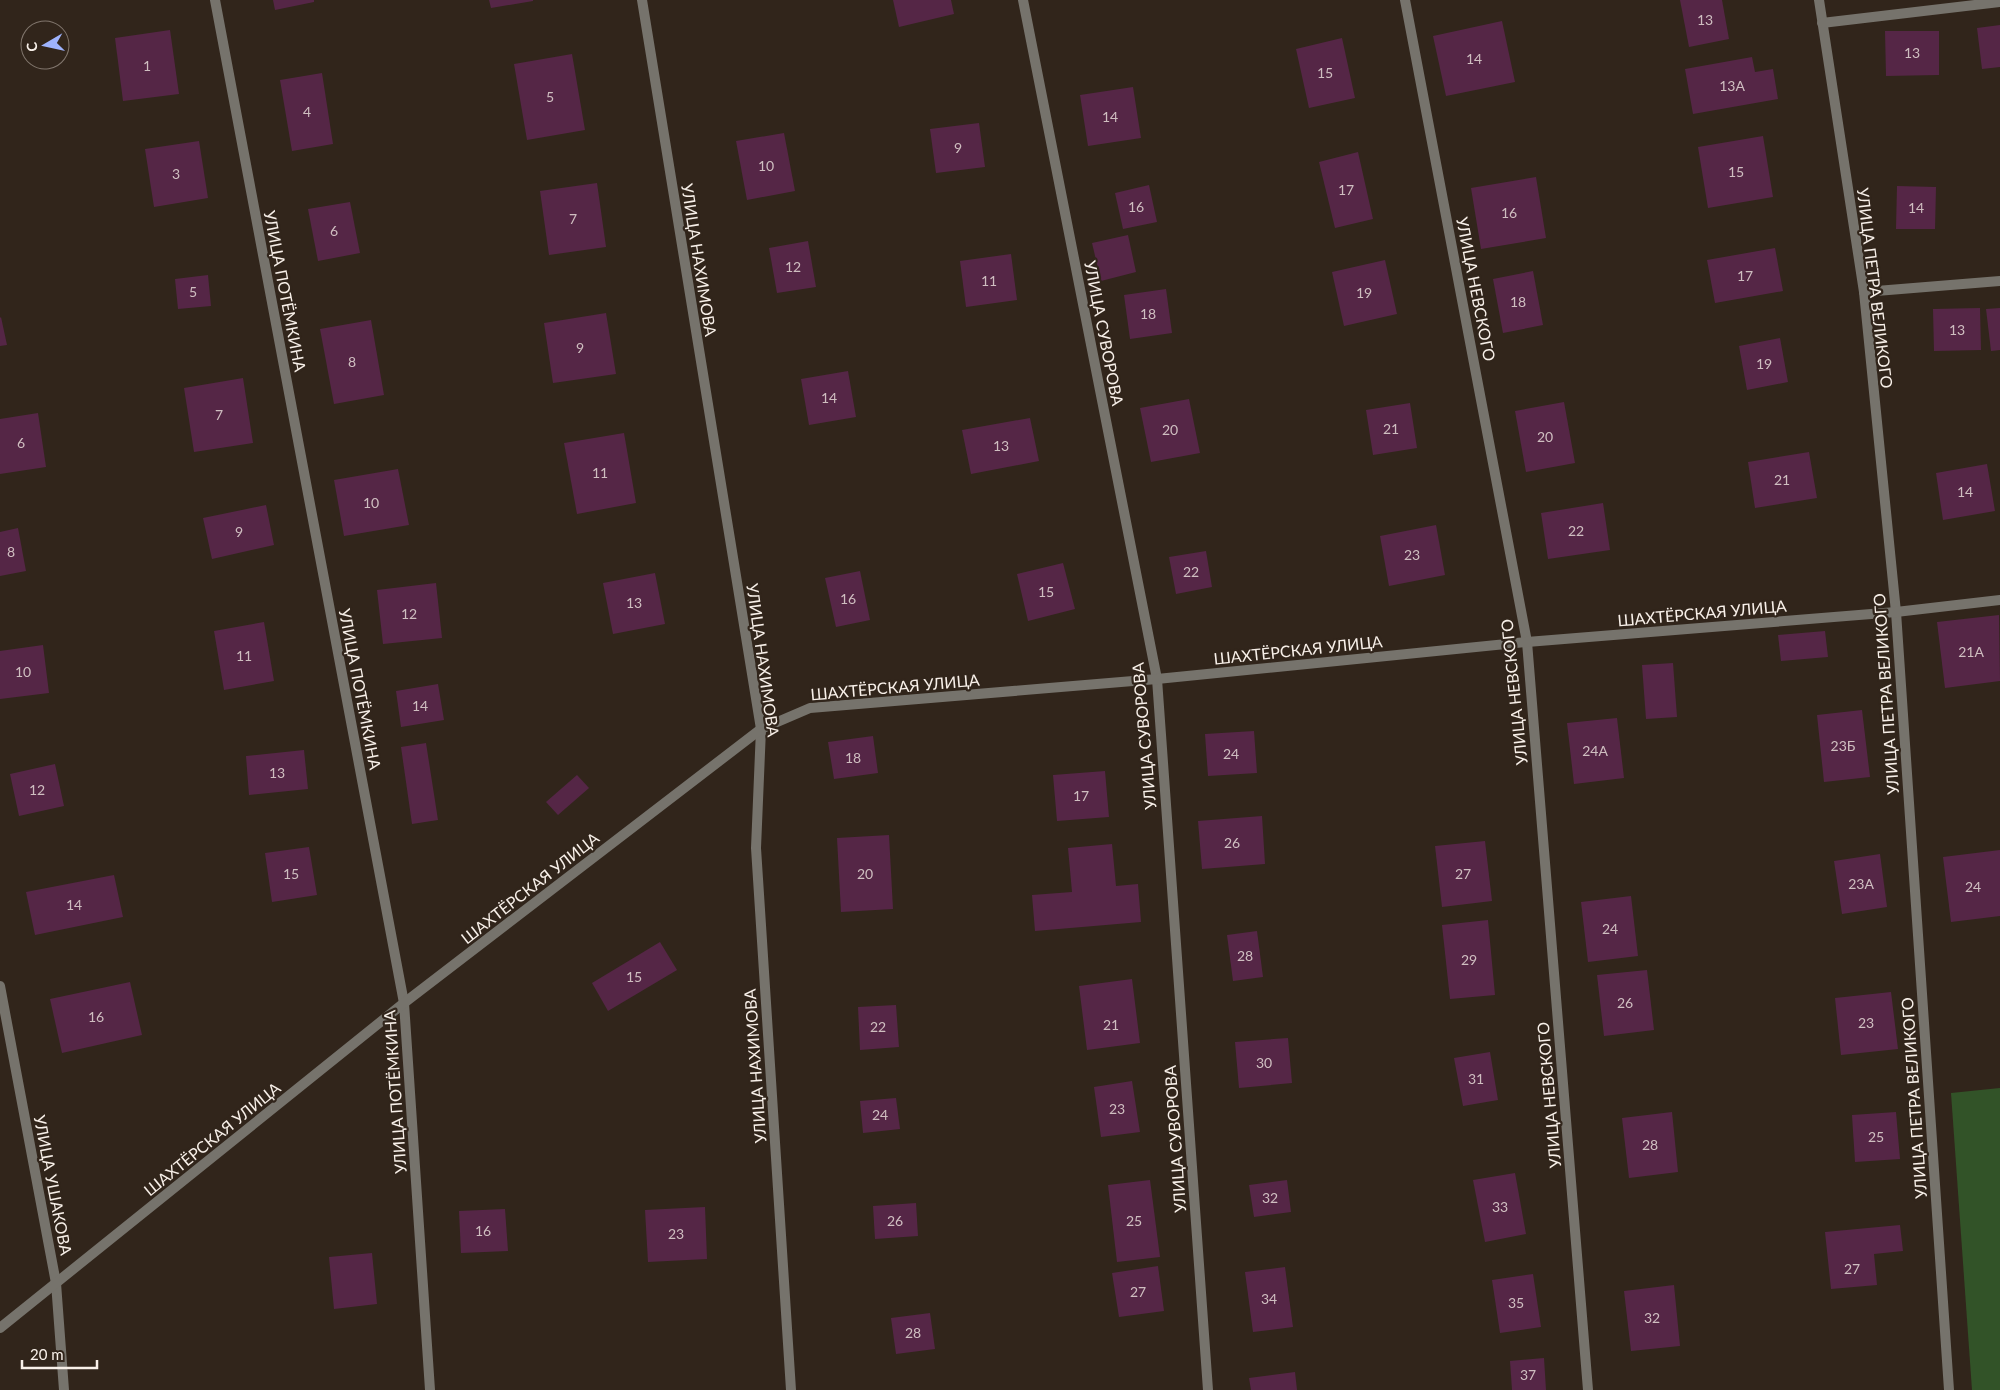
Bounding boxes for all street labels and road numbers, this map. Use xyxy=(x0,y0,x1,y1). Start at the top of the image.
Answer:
street label: УЛИЦА НАХИМОВА xyxy=(678,182,721,338)
street label: УЛИЦА ПЕТРА ВЕЛИКОГО xyxy=(1854,187,1897,389)
street label: УЛИЦА ПОТЁМКИНА xyxy=(261,209,310,373)
street label: УЛИЦА НЕВСКОГО xyxy=(1453,215,1500,363)
street label: УЛИЦА СУВОРОВА xyxy=(1081,259,1128,407)
street label: УЛИЦА НАХИМОВА xyxy=(743,582,784,738)
street label: УЛИЦА ПЕТРА ВЕЛИКОГО xyxy=(1869,593,1902,795)
street label: ШАХТЁРСКАЯ УЛИЦА xyxy=(1617,596,1788,629)
street label: УЛИЦА ПОТЁМКИНА xyxy=(336,607,385,771)
street label: УЛИЦА НЕВСКОГО xyxy=(1496,618,1531,766)
street label: ШАХТЁРСКАЯ УЛИЦА xyxy=(1212,631,1384,668)
street label: УЛИЦА СУВОРОВА xyxy=(1128,662,1159,810)
street label: ШАХТЁРСКАЯ УЛИЦА xyxy=(810,670,981,703)
street label: ШАХТЁРСКАЯ УЛИЦА xyxy=(457,828,603,947)
street label: УЛИЦА НАХИМОВА xyxy=(740,988,769,1144)
street label: УЛИЦА ПЕТРА ВЕЛИКОГО xyxy=(1897,997,1930,1199)
street label: УЛИЦА ПОТЁМКИНА xyxy=(379,1009,410,1174)
street label: УЛИЦА НЕВСКОГО xyxy=(1533,1021,1564,1169)
street label: УЛИЦА СУВОРОВА xyxy=(1160,1065,1189,1213)
street label: ШАХТЁРСКАЯ УЛИЦА xyxy=(140,1078,284,1199)
street label: УЛИЦА УШАКОВА xyxy=(31,1113,76,1257)

